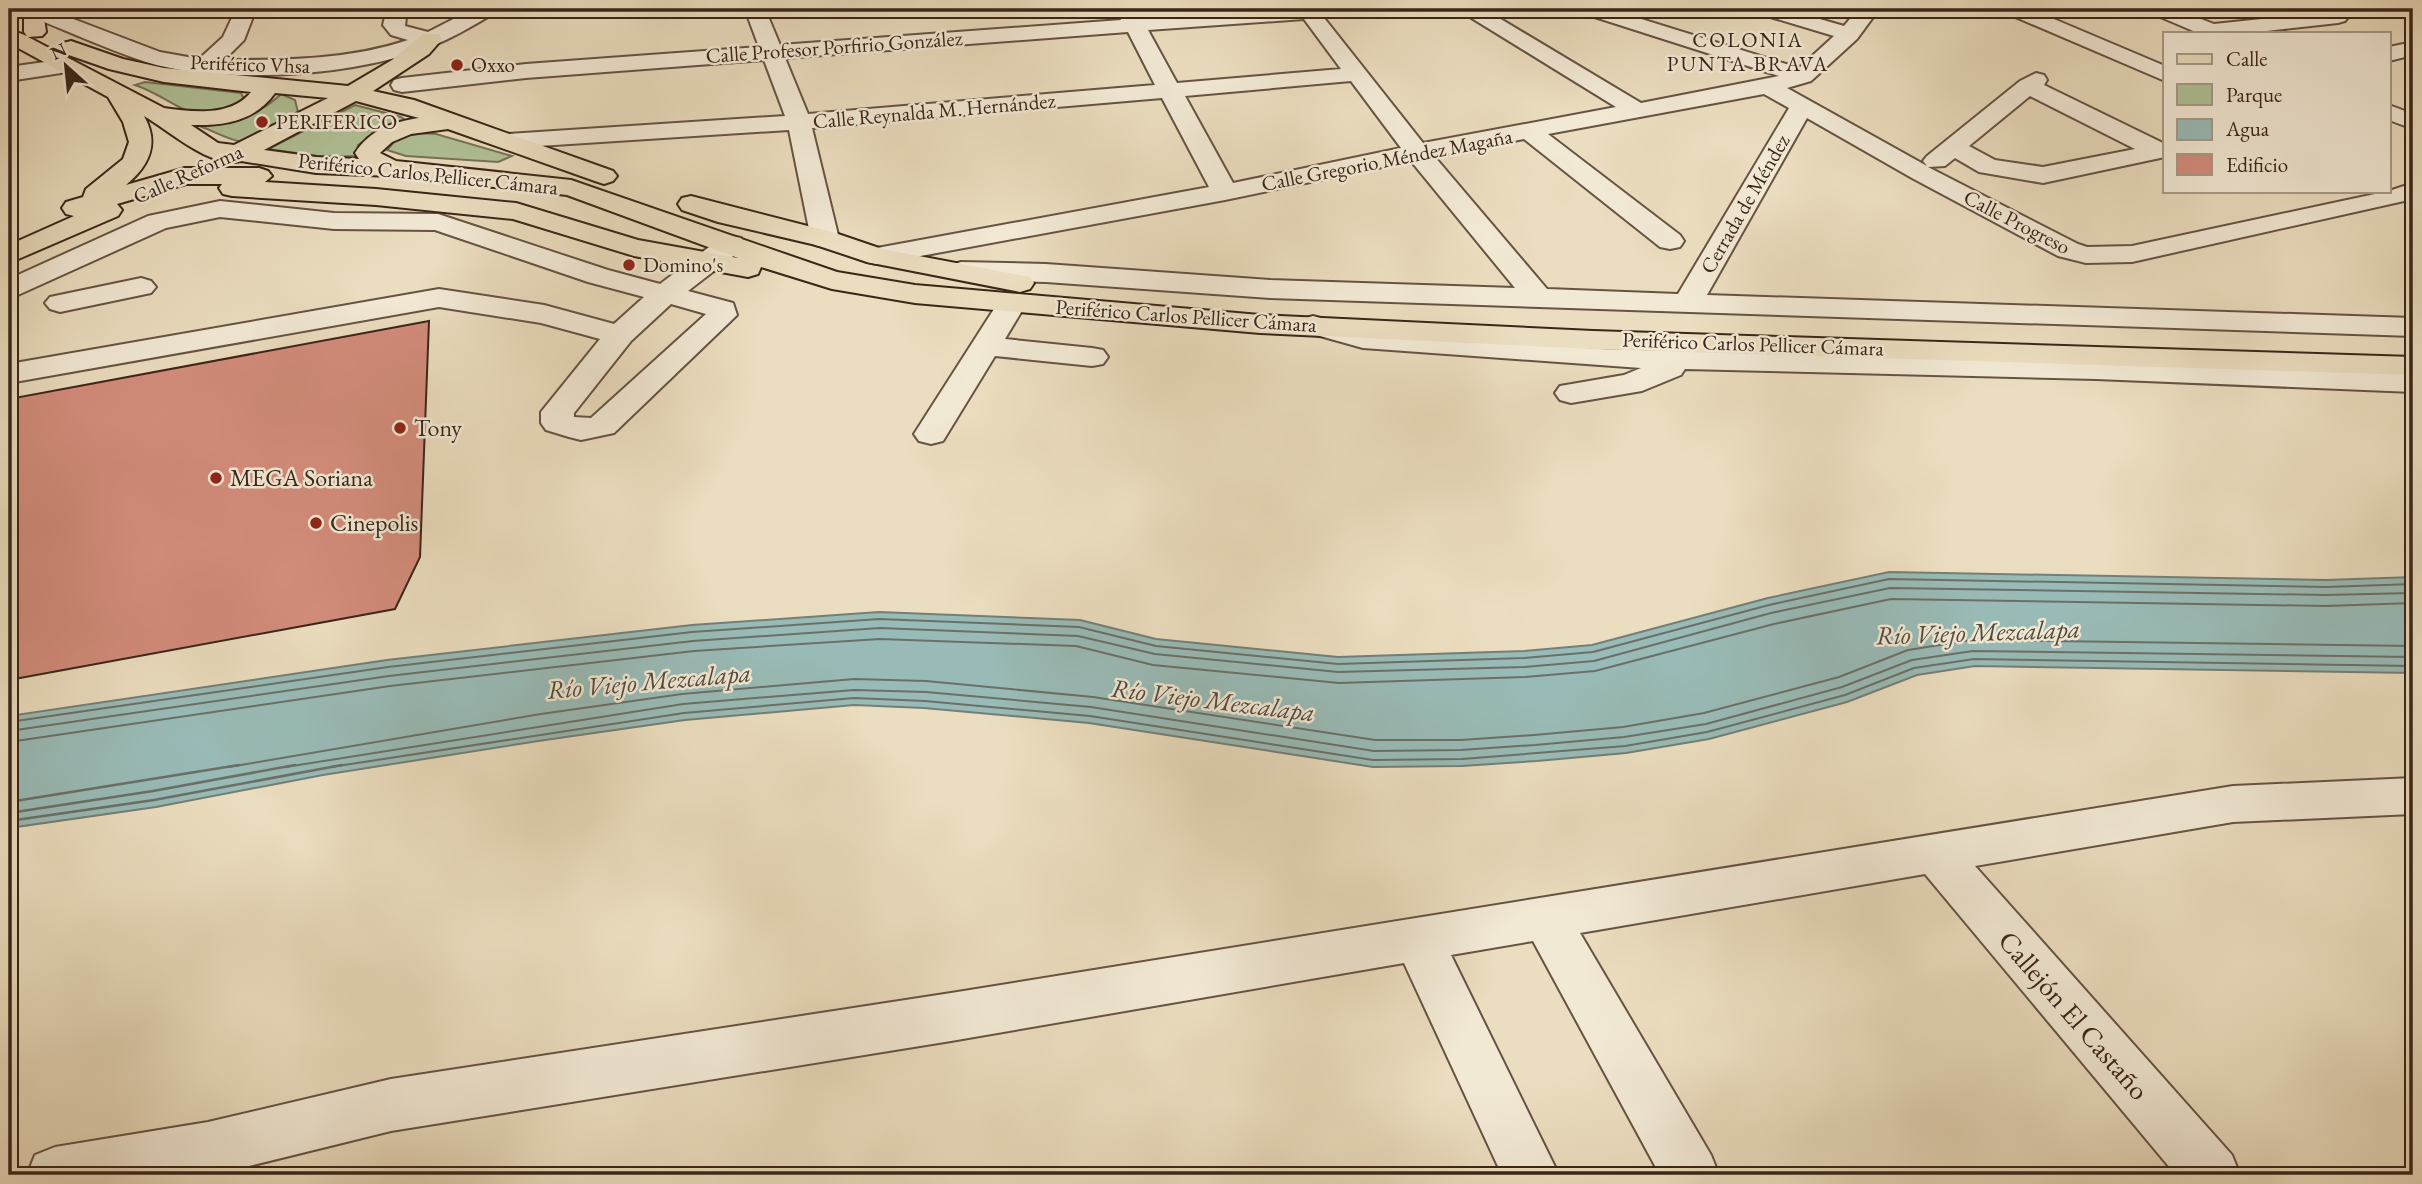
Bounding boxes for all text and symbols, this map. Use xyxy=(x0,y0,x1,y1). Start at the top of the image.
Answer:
street label: Calle Profesor Porfirio González xyxy=(705,24,963,69)
district label: COLONIA PUNTA BRAVA xyxy=(1667,26,1829,77)
north arrow xyxy=(32,32,102,102)
legend xyxy=(2163,32,2390,192)
text: N xyxy=(46,36,72,66)
text: Calle xyxy=(2226,45,2268,72)
street label: Periférico Vhsa xyxy=(189,48,311,79)
place label: Oxxo xyxy=(471,51,515,78)
marker: Oxxo xyxy=(449,57,465,73)
text: Parque xyxy=(2226,81,2282,108)
street label: Calle Reynalda M. Hernández xyxy=(812,86,1056,135)
place label: PERIFERICO xyxy=(276,108,397,135)
marker: PERIFERICO xyxy=(254,114,270,130)
text: Agua xyxy=(2225,115,2270,142)
street label: Calle Gregorio Méndez Magaña xyxy=(1259,122,1515,197)
street label: Cerrada de Méndez xyxy=(1694,129,1795,278)
street label: Calle Reforma xyxy=(129,137,247,210)
street label: Periférico Carlos Pellicer Cámara xyxy=(296,146,560,201)
text: Edificio xyxy=(2226,151,2288,178)
street label: Calle Progreso xyxy=(1959,183,2075,260)
place label: Domino's xyxy=(643,251,723,278)
marker: Domino's xyxy=(621,257,637,273)
street label: Periférico Carlos Pellicer Cámara xyxy=(1055,293,1318,338)
street label: Periférico Carlos Pellicer Cámara xyxy=(1622,325,1885,362)
place label: Tony xyxy=(414,412,462,443)
marker: Tony xyxy=(392,420,408,436)
place label: MEGA Soriana xyxy=(230,462,373,493)
marker: MEGA Soriana xyxy=(208,470,224,486)
place label: Cinepolis xyxy=(330,507,418,538)
marker: Cinepolis xyxy=(308,515,324,531)
water label: Río Viejo Mezcalapa xyxy=(1875,611,2081,653)
water label: Río Viejo Mezcalapa xyxy=(546,655,752,707)
water label: Río Viejo Mezcalapa xyxy=(1109,671,1317,729)
street label: Callejón El Castaño xyxy=(1991,923,2157,1107)

